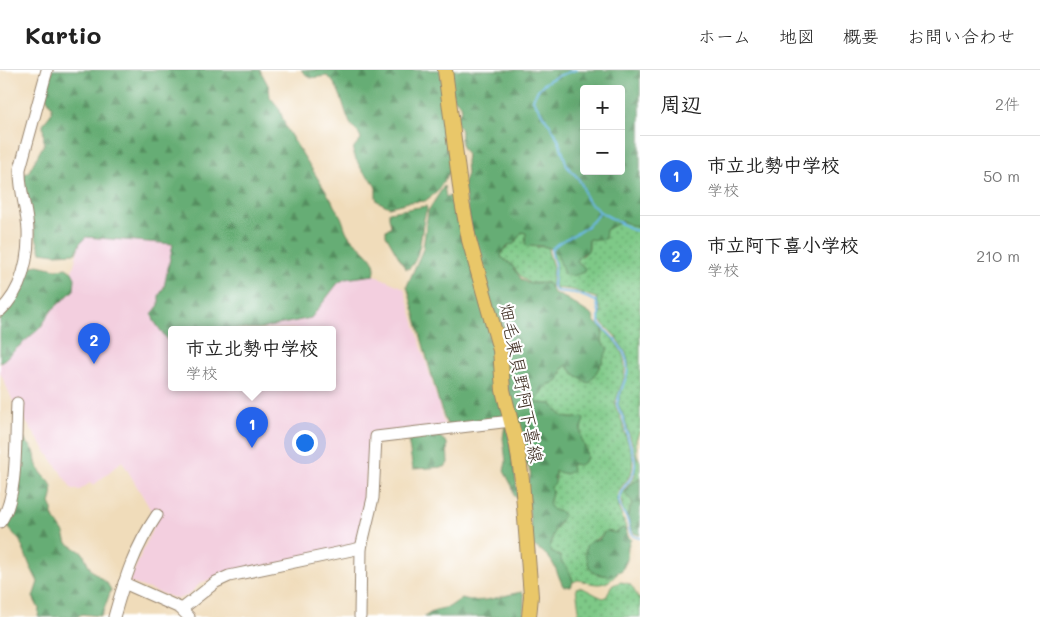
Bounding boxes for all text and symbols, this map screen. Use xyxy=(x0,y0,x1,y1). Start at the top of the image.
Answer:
text: Kartio xyxy=(25,19,101,50)
text: ホーム xyxy=(698,24,751,48)
text: 地図 xyxy=(779,24,815,48)
text: 概要 xyxy=(843,24,879,48)
text: お問い合わせ xyxy=(907,24,1015,48)
map controls xyxy=(580,85,625,175)
button: + xyxy=(580,85,625,130)
text: 周辺 xyxy=(660,90,702,117)
text: 2件 xyxy=(995,93,1020,114)
button: − xyxy=(580,130,625,175)
text: 市立北勢中学校 xyxy=(707,152,840,177)
text: 1 xyxy=(672,165,680,186)
text: 50 m xyxy=(983,165,1020,186)
text: 学校 xyxy=(707,179,739,200)
text: 市立阿下喜小学校 xyxy=(707,232,859,257)
text: 2 xyxy=(672,245,680,266)
text: 210 m xyxy=(976,245,1020,266)
text: 学校 xyxy=(707,259,739,280)
street label: 畑毛東貝野阿下喜線 xyxy=(495,301,549,465)
pin: 2 xyxy=(78,323,110,364)
popup xyxy=(168,326,336,391)
text: 市立北勢中学校 xyxy=(185,335,319,360)
text: 学校 xyxy=(185,362,218,383)
pin: 1 xyxy=(236,407,268,448)
your location xyxy=(292,430,318,456)

